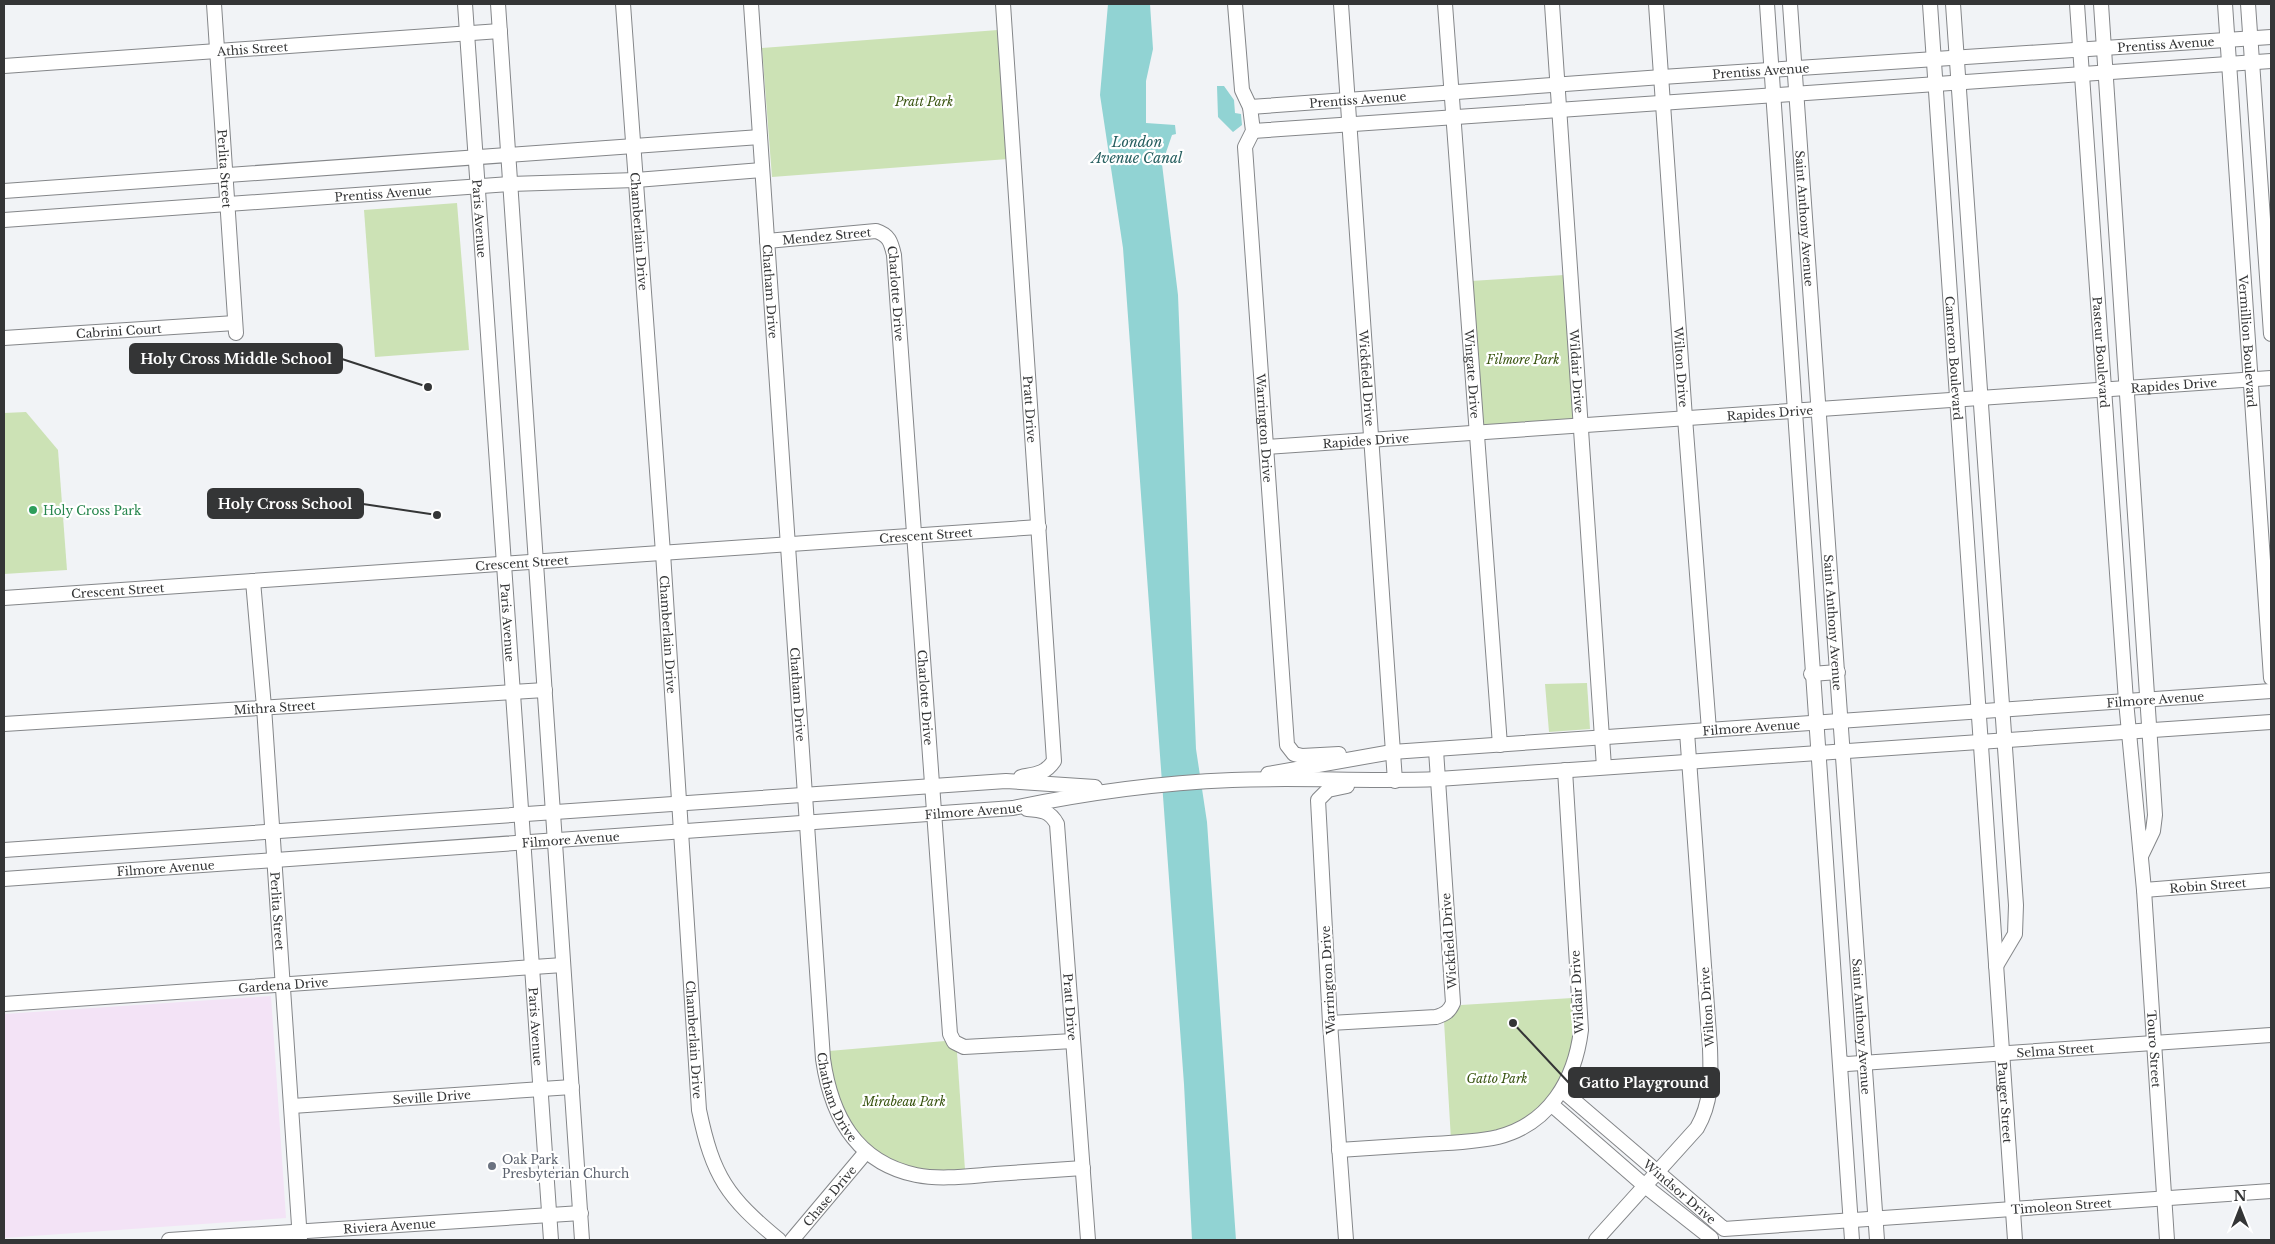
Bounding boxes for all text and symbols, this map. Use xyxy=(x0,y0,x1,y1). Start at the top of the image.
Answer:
street label: Prentiss Avenue xyxy=(2117,33,2215,55)
street label: Athis Street xyxy=(215,38,289,59)
street label: Prentiss Avenue xyxy=(1712,60,1810,81)
street label: Prentiss Avenue xyxy=(1309,88,1407,110)
park label: Pratt Park xyxy=(894,94,953,109)
street label: Perlita Street xyxy=(215,129,235,209)
water label: London Avenue Canal xyxy=(1090,133,1183,167)
street label: Saint Anthony Avenue xyxy=(1793,150,1817,287)
street label: Chamberlain Drive xyxy=(628,172,651,291)
street label: Paris Avenue xyxy=(470,179,490,258)
street label: Prentiss Avenue xyxy=(334,182,432,204)
street label: Mendez Street xyxy=(782,224,872,247)
street label: Chatham Drive xyxy=(760,244,781,339)
street label: Charlotte Drive xyxy=(884,244,908,342)
street label: Vermillion Boulevard xyxy=(2236,273,2260,408)
street label: Cameron Boulevard xyxy=(1943,295,1966,421)
street label: Pasteur Boulevard xyxy=(2090,296,2113,408)
street label: Cabrini Court xyxy=(76,320,162,341)
street label: Wilton Drive xyxy=(1671,325,1692,408)
street label: Wickfield Drive xyxy=(1356,328,1378,427)
street label: Wingate Drive xyxy=(1462,328,1483,419)
street label: Wildair Drive xyxy=(1567,328,1587,414)
callout: Holy Cross Middle School xyxy=(130,344,342,373)
text: Holy Cross Middle School xyxy=(140,350,332,368)
park label: Filmore Park xyxy=(1486,352,1559,367)
street label: Warrington Drive xyxy=(1253,372,1276,483)
street label: Rapides Drive xyxy=(2130,374,2218,395)
street label: Pratt Drive xyxy=(1021,375,1040,443)
street label: Rapides Drive xyxy=(1726,402,1814,423)
street label: Rapides Drive xyxy=(1322,430,1410,451)
callout: Holy Cross School xyxy=(208,489,363,518)
text: Holy Cross School xyxy=(218,495,352,513)
place label: Holy Cross Park xyxy=(43,503,142,518)
marker: Holy Cross Park xyxy=(27,504,39,516)
street label: Crescent Street xyxy=(879,524,973,545)
street label: Crescent Street xyxy=(475,552,569,573)
street label: Saint Anthony Avenue xyxy=(1821,554,1846,691)
street label: Chamberlain Drive xyxy=(657,575,680,694)
street label: Crescent Street xyxy=(71,579,165,601)
street label: Paris Avenue xyxy=(498,583,518,662)
street label: Chatham Drive xyxy=(787,647,809,742)
street label: Charlotte Drive xyxy=(915,649,937,746)
street label: Filmore Avenue xyxy=(2106,688,2205,710)
street label: Mithra Street xyxy=(233,697,316,717)
street label: Filmore Avenue xyxy=(1702,716,1801,738)
street label: Filmore Avenue xyxy=(924,799,1024,822)
street label: Filmore Avenue xyxy=(521,828,620,850)
street label: Filmore Avenue xyxy=(116,857,215,879)
street label: Perlita Street xyxy=(268,871,288,952)
street label: Robin Street xyxy=(2169,874,2247,895)
street label: Wickfield Drive xyxy=(1438,892,1460,991)
street label: Warrington Drive xyxy=(1318,925,1338,1036)
street label: Wildair Drive xyxy=(1567,950,1587,1035)
street label: Saint Anthony Avenue xyxy=(1850,958,1874,1095)
street label: Wilton Drive xyxy=(1697,966,1717,1049)
street label: Pratt Drive xyxy=(1061,973,1081,1041)
street label: Gardena Drive xyxy=(238,974,329,995)
street label: Chamberlain Drive xyxy=(683,980,706,1099)
street label: Paris Avenue xyxy=(526,987,546,1066)
street label: Touro Street xyxy=(2144,1010,2165,1089)
street label: Selma Street xyxy=(2016,1040,2095,1060)
street label: Chatham Drive xyxy=(815,1052,861,1145)
street label: Pauger Street xyxy=(1995,1061,2016,1144)
callout: Gatto Playground xyxy=(1569,1068,1719,1097)
park label: Gatto Park xyxy=(1466,1071,1528,1086)
text: Gatto Playground xyxy=(1579,1074,1709,1092)
street label: Seville Drive xyxy=(392,1086,471,1107)
park label: Mirabeau Park xyxy=(861,1094,946,1109)
place label: Oak Park Presbyterian Church xyxy=(502,1152,629,1181)
street label: Windsor Drive xyxy=(1640,1155,1719,1227)
marker: Oak Park Presbyterian Church xyxy=(486,1160,498,1172)
street label: Chase Drive xyxy=(800,1162,859,1229)
north arrow xyxy=(2215,1184,2265,1234)
text: N xyxy=(2233,1187,2247,1205)
street label: Timoleon Street xyxy=(2010,1195,2112,1217)
street label: Riviera Avenue xyxy=(343,1215,436,1236)

